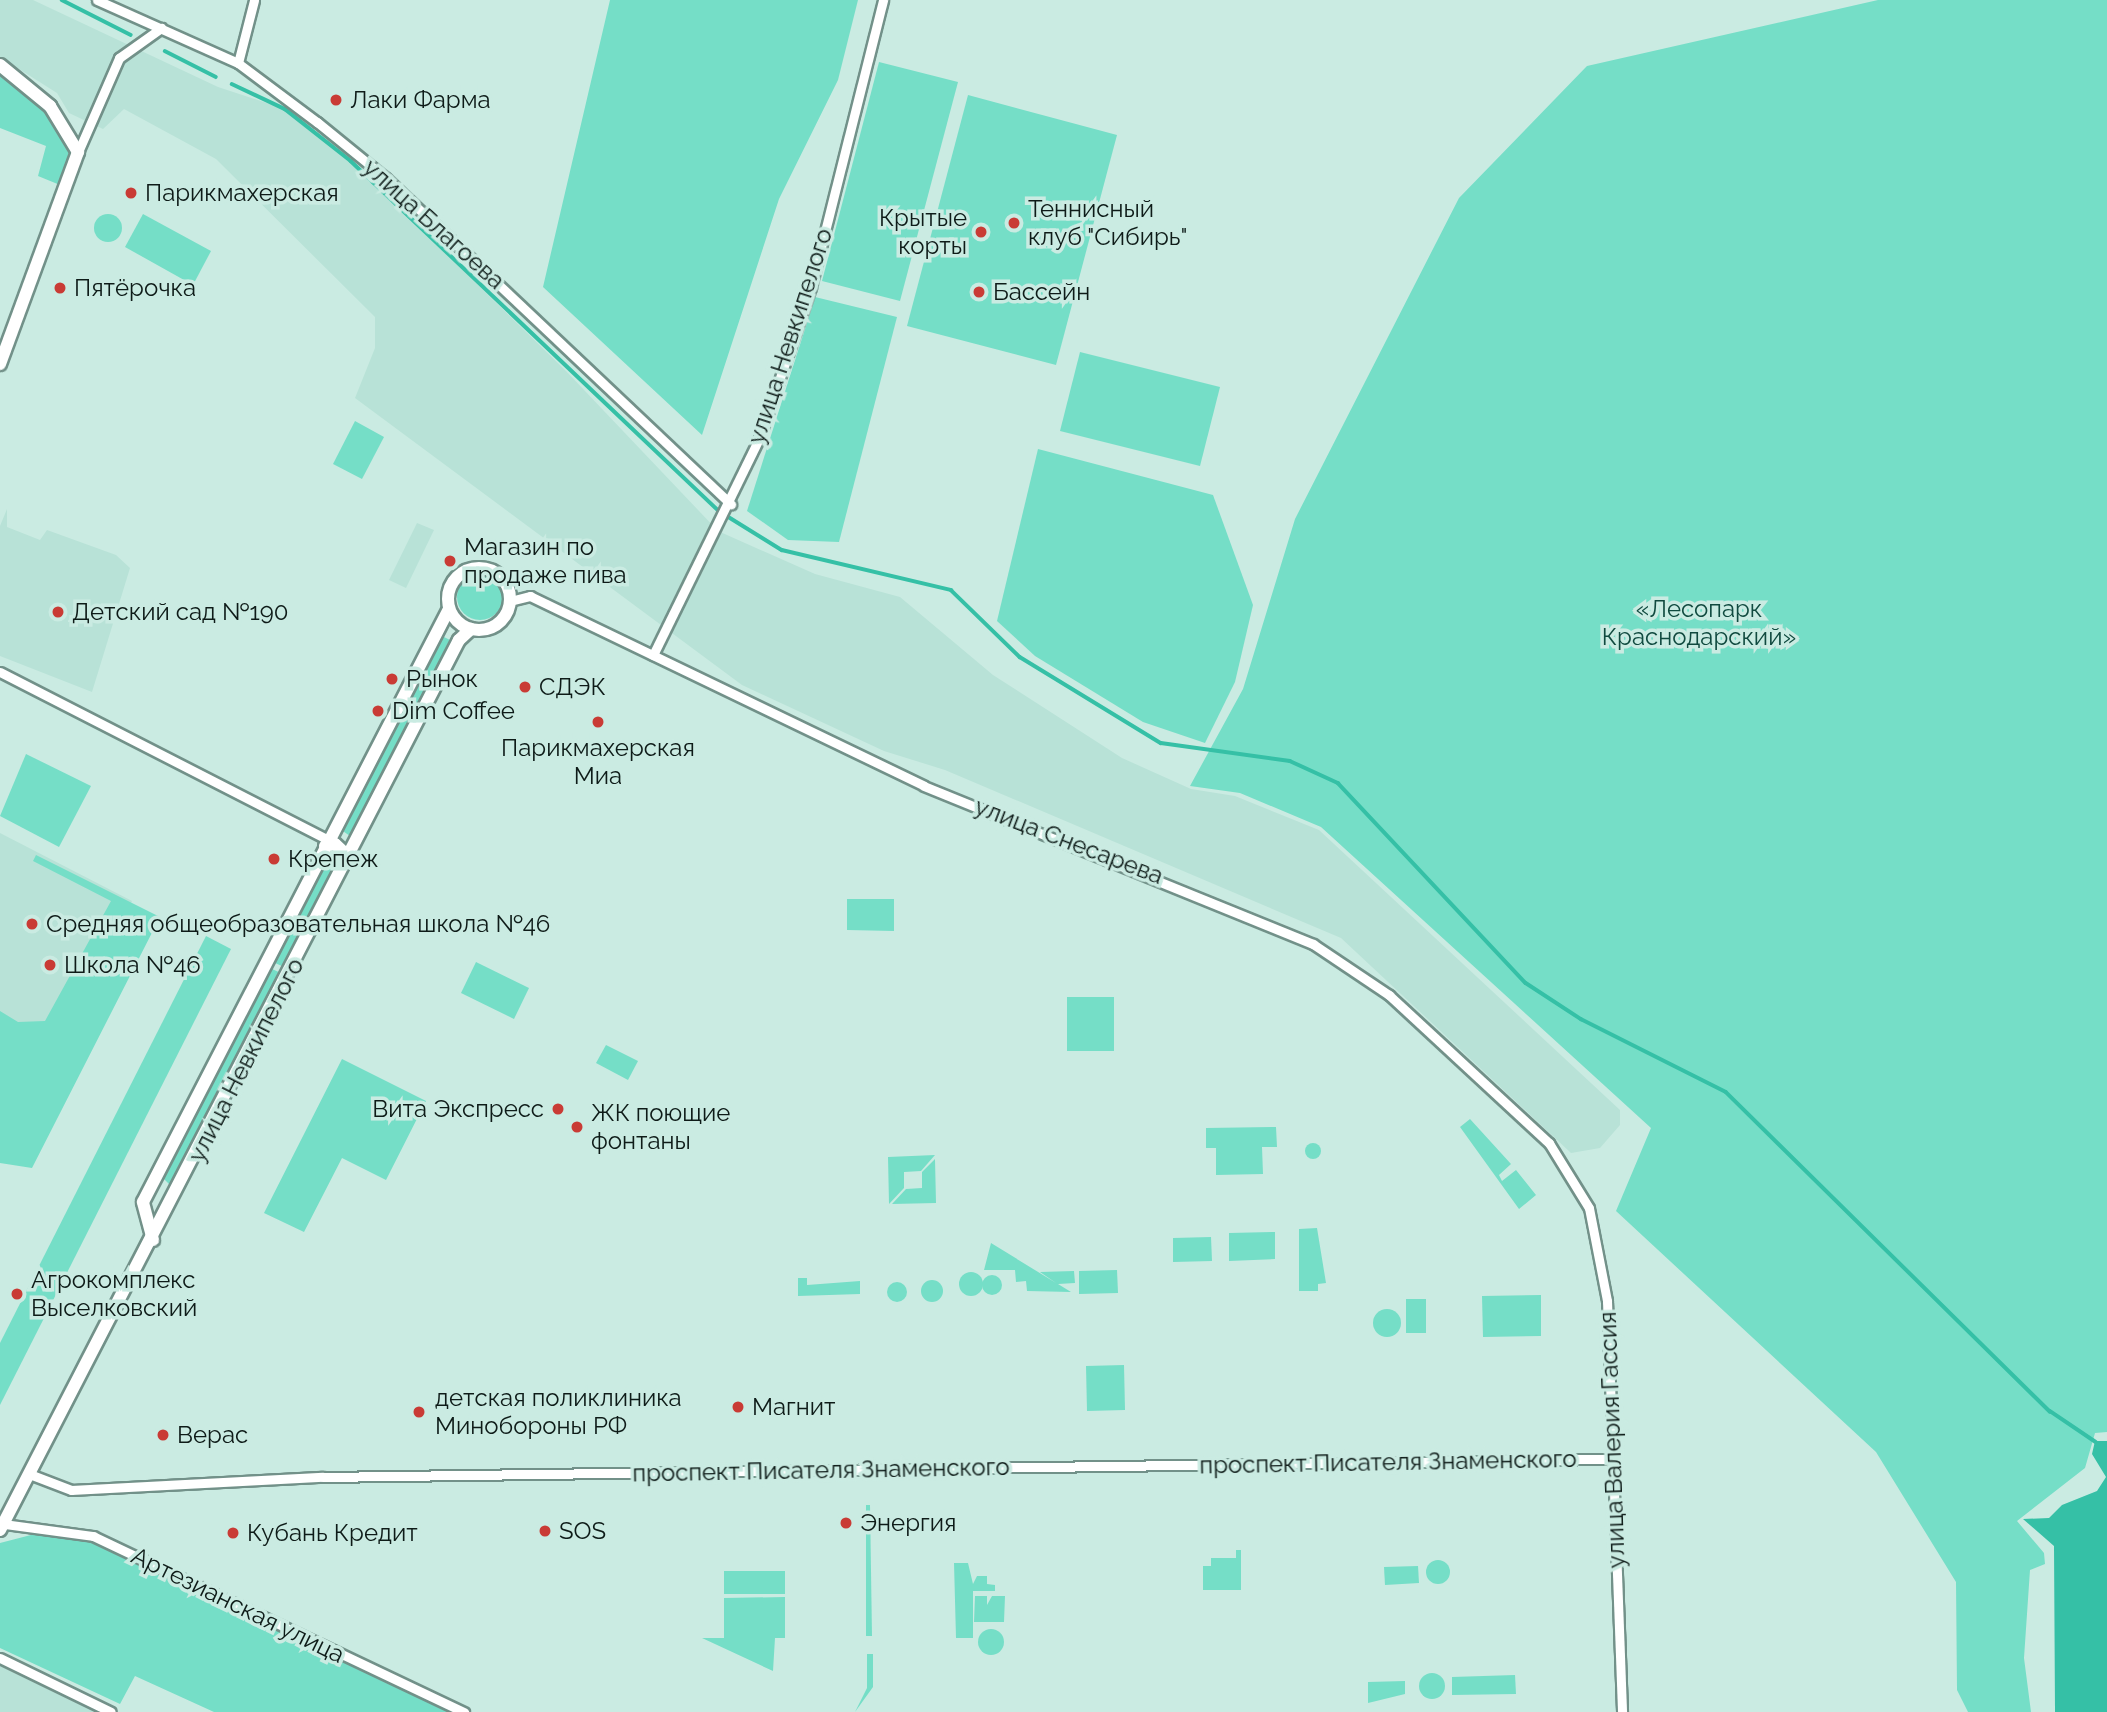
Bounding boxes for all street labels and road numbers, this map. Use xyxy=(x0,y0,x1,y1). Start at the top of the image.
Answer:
street label: улица Благоева xyxy=(357,153,511,295)
street label: улица Невкипелого xyxy=(742,225,838,447)
street label: улица Снесарева xyxy=(971,792,1167,890)
street label: улица Невкипелого xyxy=(182,953,310,1167)
street label: улица Валерия Гассия xyxy=(1593,1311,1631,1569)
street label: проспект Писателя Знаменского xyxy=(1199,1444,1577,1480)
street label: проспект Писателя Знаменского xyxy=(632,1452,1010,1488)
street label: Артезианская улица xyxy=(126,1541,350,1669)

